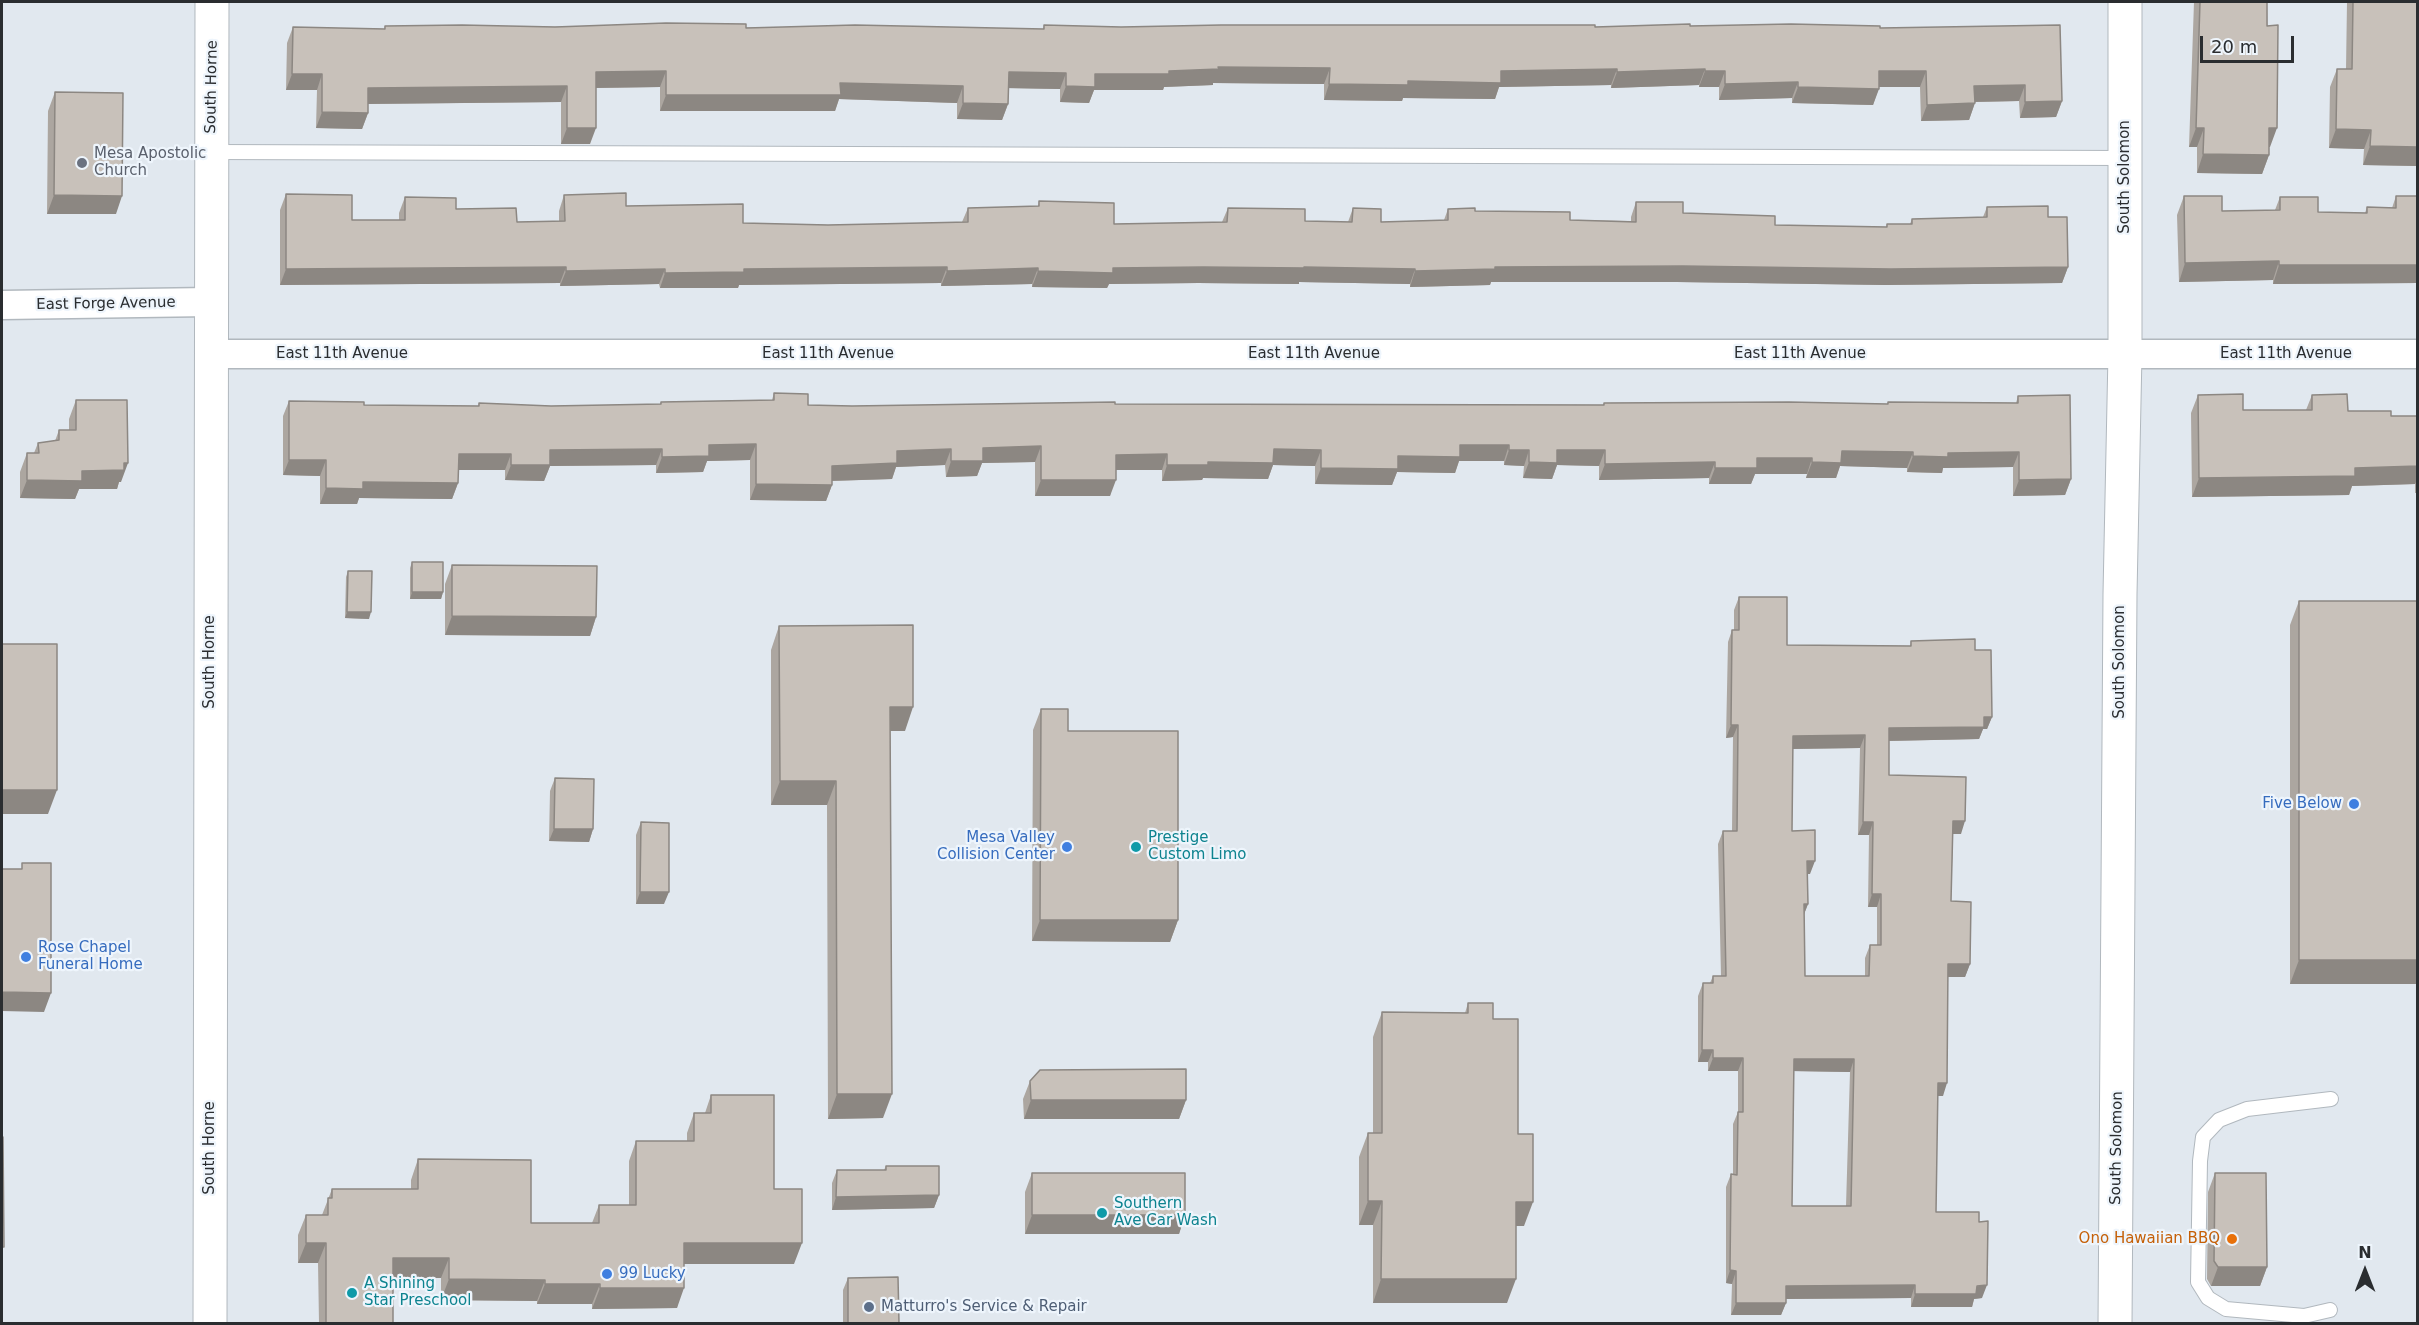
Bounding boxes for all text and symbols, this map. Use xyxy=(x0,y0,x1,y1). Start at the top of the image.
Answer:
scale bar xyxy=(2203,24,2298,62)
text: 20 m xyxy=(2211,36,2257,57)
street label: South Horne xyxy=(202,40,222,134)
street label: South Solomon xyxy=(2116,120,2134,234)
place label: Mesa Apostolic Church xyxy=(94,145,206,180)
marker: Mesa Apostolic Church xyxy=(75,156,89,170)
street label: East Forge Avenue xyxy=(36,294,176,314)
street label: East 11th Avenue xyxy=(276,345,408,363)
street label: East 11th Avenue xyxy=(762,345,894,363)
street label: East 11th Avenue xyxy=(1248,345,1380,363)
street label: East 11th Avenue xyxy=(1734,345,1866,363)
street label: East 11th Avenue xyxy=(2220,345,2352,363)
street label: South Solomon xyxy=(2111,605,2129,719)
street label: South Horne xyxy=(201,615,219,709)
place label: Five Below xyxy=(2262,795,2342,813)
marker: Five Below xyxy=(2347,797,2361,811)
place label: Mesa Valley Collision Center xyxy=(937,829,1055,864)
place label: Prestige Custom Limo xyxy=(1148,829,1247,864)
marker: Mesa Valley Collision Center xyxy=(1060,840,1074,854)
marker: Prestige Custom Limo xyxy=(1129,840,1143,854)
place label: Rose Chapel Funeral Home xyxy=(38,939,143,974)
marker: Rose Chapel Funeral Home xyxy=(19,950,33,964)
street label: South Solomon xyxy=(2107,1091,2127,1205)
street label: South Horne xyxy=(201,1101,219,1195)
place label: Southern Ave Car Wash xyxy=(1114,1195,1217,1230)
marker: Southern Ave Car Wash xyxy=(1095,1206,1109,1220)
place label: Ono Hawaiian BBQ xyxy=(2079,1230,2220,1248)
marker: Ono Hawaiian BBQ xyxy=(2225,1232,2239,1246)
north arrow xyxy=(2335,1241,2395,1301)
text: N xyxy=(2358,1243,2372,1262)
place label: 99 Lucky xyxy=(619,1265,686,1283)
marker: 99 Lucky xyxy=(600,1267,614,1281)
place label: A Shining Star Preschool xyxy=(364,1275,471,1310)
marker: A Shining Star Preschool xyxy=(345,1286,359,1300)
place label: Matturro's Service & Repair xyxy=(881,1298,1087,1316)
marker: Matturro's Service & Repair xyxy=(862,1300,876,1314)

